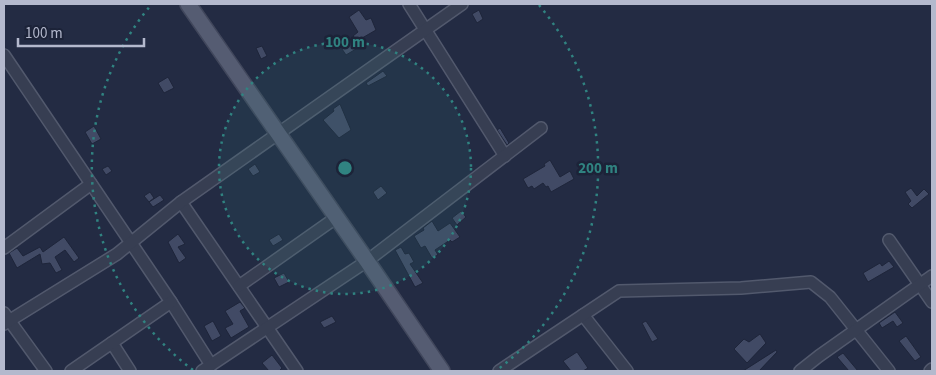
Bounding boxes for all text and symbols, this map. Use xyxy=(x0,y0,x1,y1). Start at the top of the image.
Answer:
scale bar xyxy=(18,15,144,47)
text: 100 m xyxy=(25,23,63,44)
text: 100 m xyxy=(325,32,365,53)
text: 200 m xyxy=(578,158,618,179)
centre of rings xyxy=(336,159,354,177)

